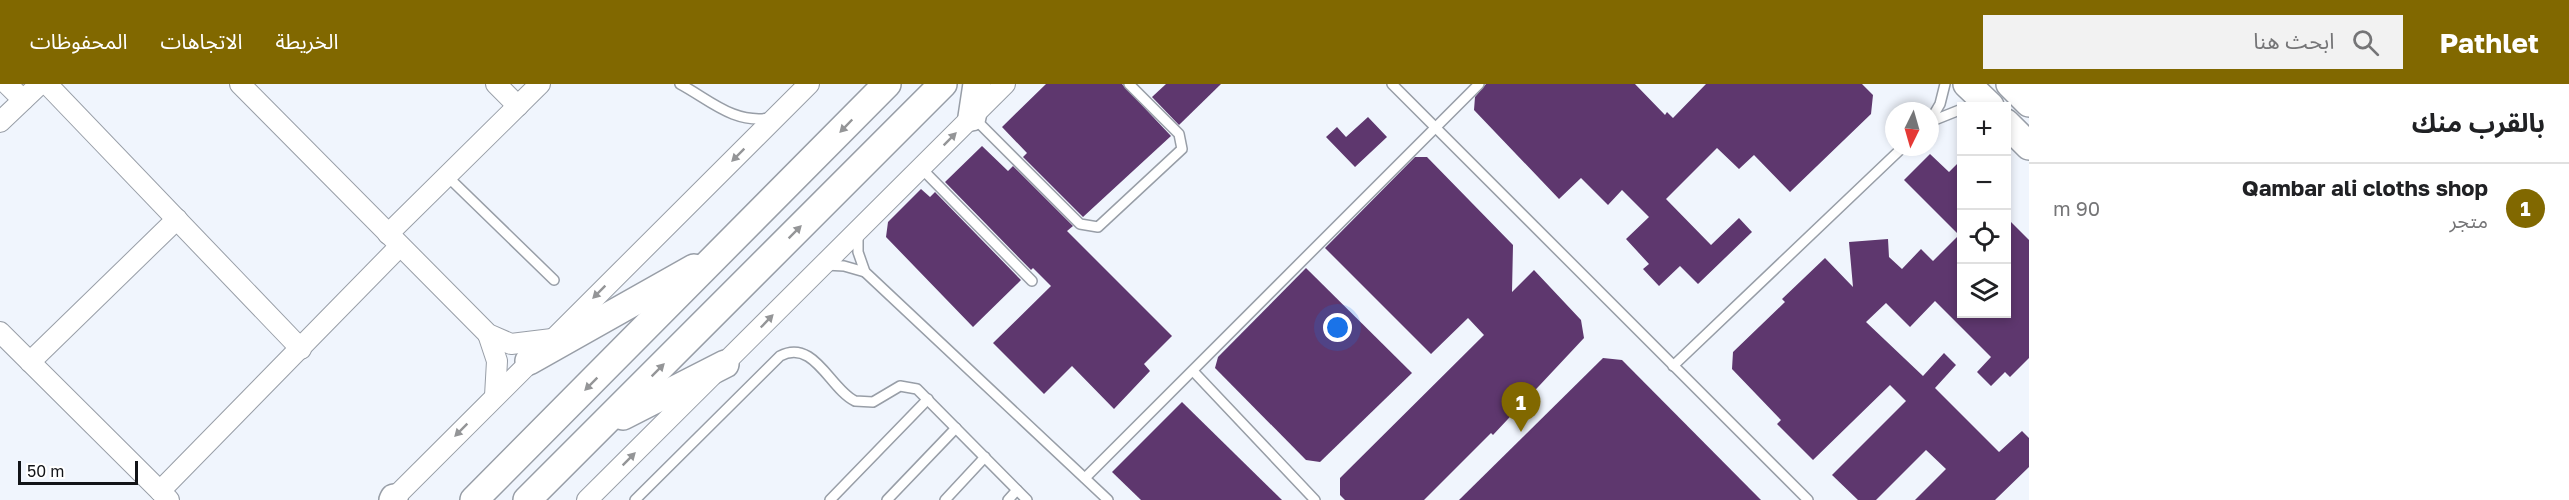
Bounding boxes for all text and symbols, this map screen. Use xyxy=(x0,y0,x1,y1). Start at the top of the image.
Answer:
search box xyxy=(1983,15,2403,69)
icon: search xyxy=(2349,26,2382,59)
text: Pathlet xyxy=(2439,26,2539,59)
text: ابحث هنا xyxy=(2253,27,2334,54)
text: المحفوظات xyxy=(30,28,127,54)
text: الاتجاهات xyxy=(160,28,242,54)
text: الخريطة xyxy=(275,28,338,54)
north arrow xyxy=(1885,102,1939,156)
map controls xyxy=(1957,102,2011,318)
button: + xyxy=(1957,102,2011,156)
text: بالقرب منك xyxy=(2412,107,2545,138)
one-way arrow xyxy=(840,118,854,132)
one-way arrow xyxy=(942,133,956,147)
one-way arrow xyxy=(730,148,745,162)
button: − xyxy=(1957,156,2011,210)
text: Qambar ali cloths shop xyxy=(2242,174,2488,201)
text: 90 m xyxy=(2053,196,2100,220)
text: 1 xyxy=(2520,196,2531,220)
text: متجر xyxy=(2449,208,2488,232)
button: locate xyxy=(1957,210,2011,264)
one-way arrow xyxy=(788,225,802,239)
button: layers xyxy=(1957,264,2011,318)
one-way arrow xyxy=(592,285,607,299)
your location xyxy=(1323,313,1352,342)
one-way arrow xyxy=(759,315,773,329)
one-way arrow xyxy=(650,363,664,377)
one-way arrow xyxy=(584,376,598,391)
pin: 1 xyxy=(1502,382,1540,432)
one-way arrow xyxy=(454,422,468,437)
one-way arrow xyxy=(621,452,636,466)
scale bar xyxy=(18,458,138,486)
text: 50 m xyxy=(27,461,64,481)

